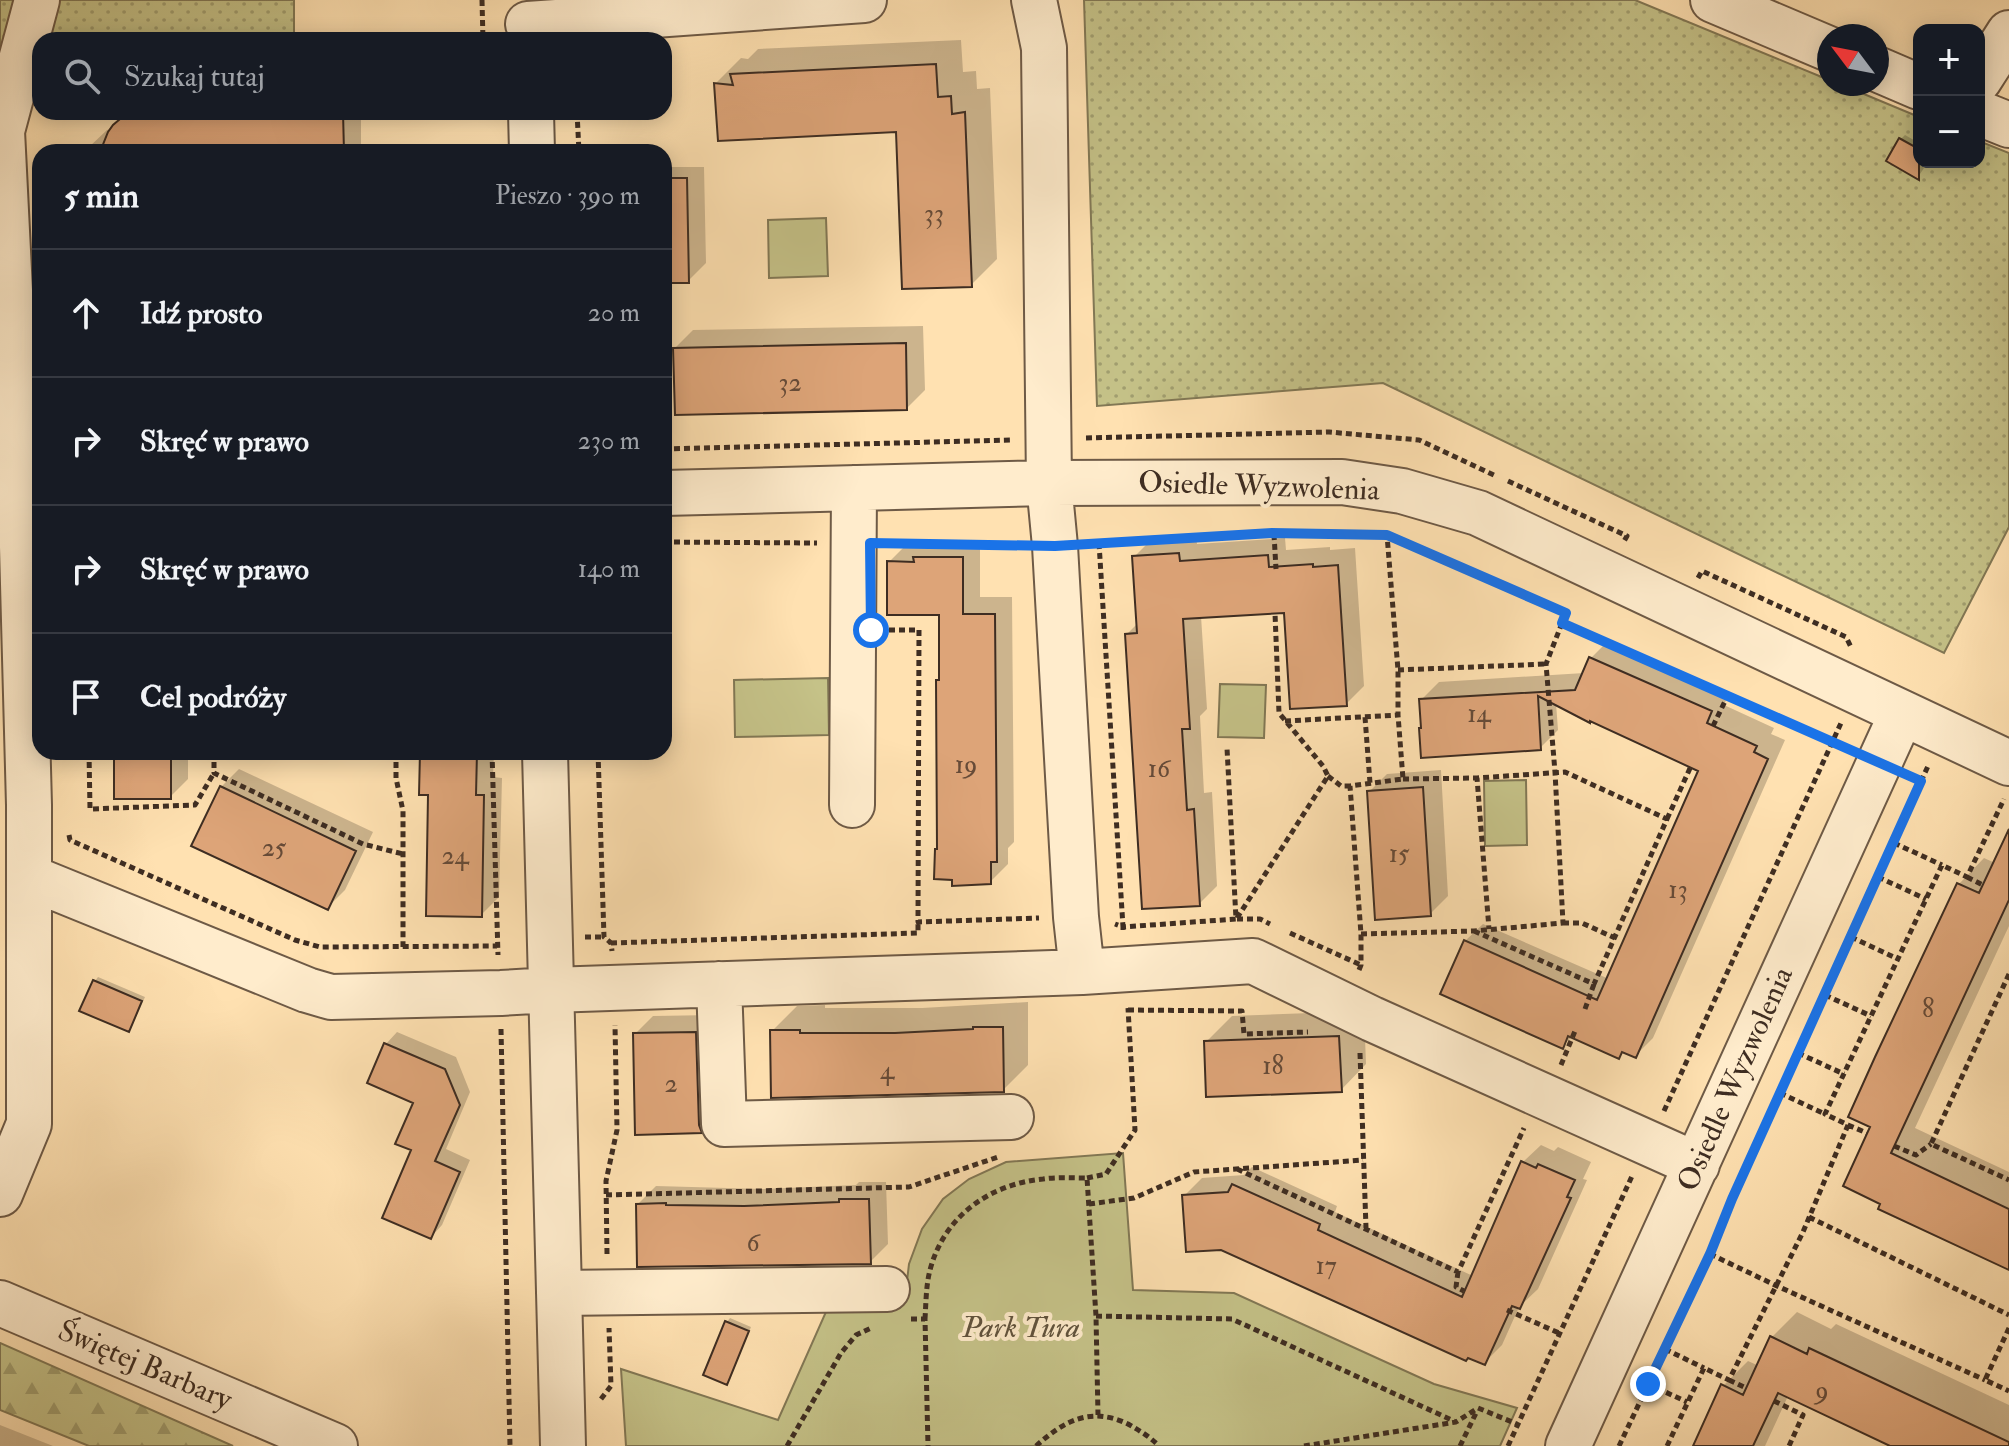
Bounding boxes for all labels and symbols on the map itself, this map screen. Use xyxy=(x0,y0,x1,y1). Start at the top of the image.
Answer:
north arrow xyxy=(1817,24,1889,96)
house number: 33 xyxy=(924,198,944,230)
house number: 32 xyxy=(778,367,802,399)
street label: Osiedle Wyzwolenia xyxy=(1138,463,1381,509)
route start xyxy=(853,612,889,648)
house number: 14 xyxy=(1467,698,1492,730)
house number: 19 xyxy=(955,749,977,781)
house number: 16 xyxy=(1148,753,1172,785)
house number: 25 xyxy=(262,832,287,864)
house number: 15 xyxy=(1389,838,1410,870)
house number: 24 xyxy=(441,840,470,872)
house number: 13 xyxy=(1668,874,1688,906)
street label: Osiedle Wyzwolenia xyxy=(1669,961,1801,1197)
house number: 8 xyxy=(1922,993,1934,1025)
house number: 18 xyxy=(1262,1050,1284,1082)
house number: 4 xyxy=(880,1055,895,1087)
house number: 2 xyxy=(664,1068,678,1100)
house number: 6 xyxy=(746,1227,761,1259)
house number: 17 xyxy=(1315,1250,1337,1282)
park label: Park Tura xyxy=(961,1309,1080,1346)
street label: Świętej Barbary xyxy=(52,1312,238,1419)
route end xyxy=(1630,1366,1666,1402)
house number: 9 xyxy=(1813,1375,1829,1407)

